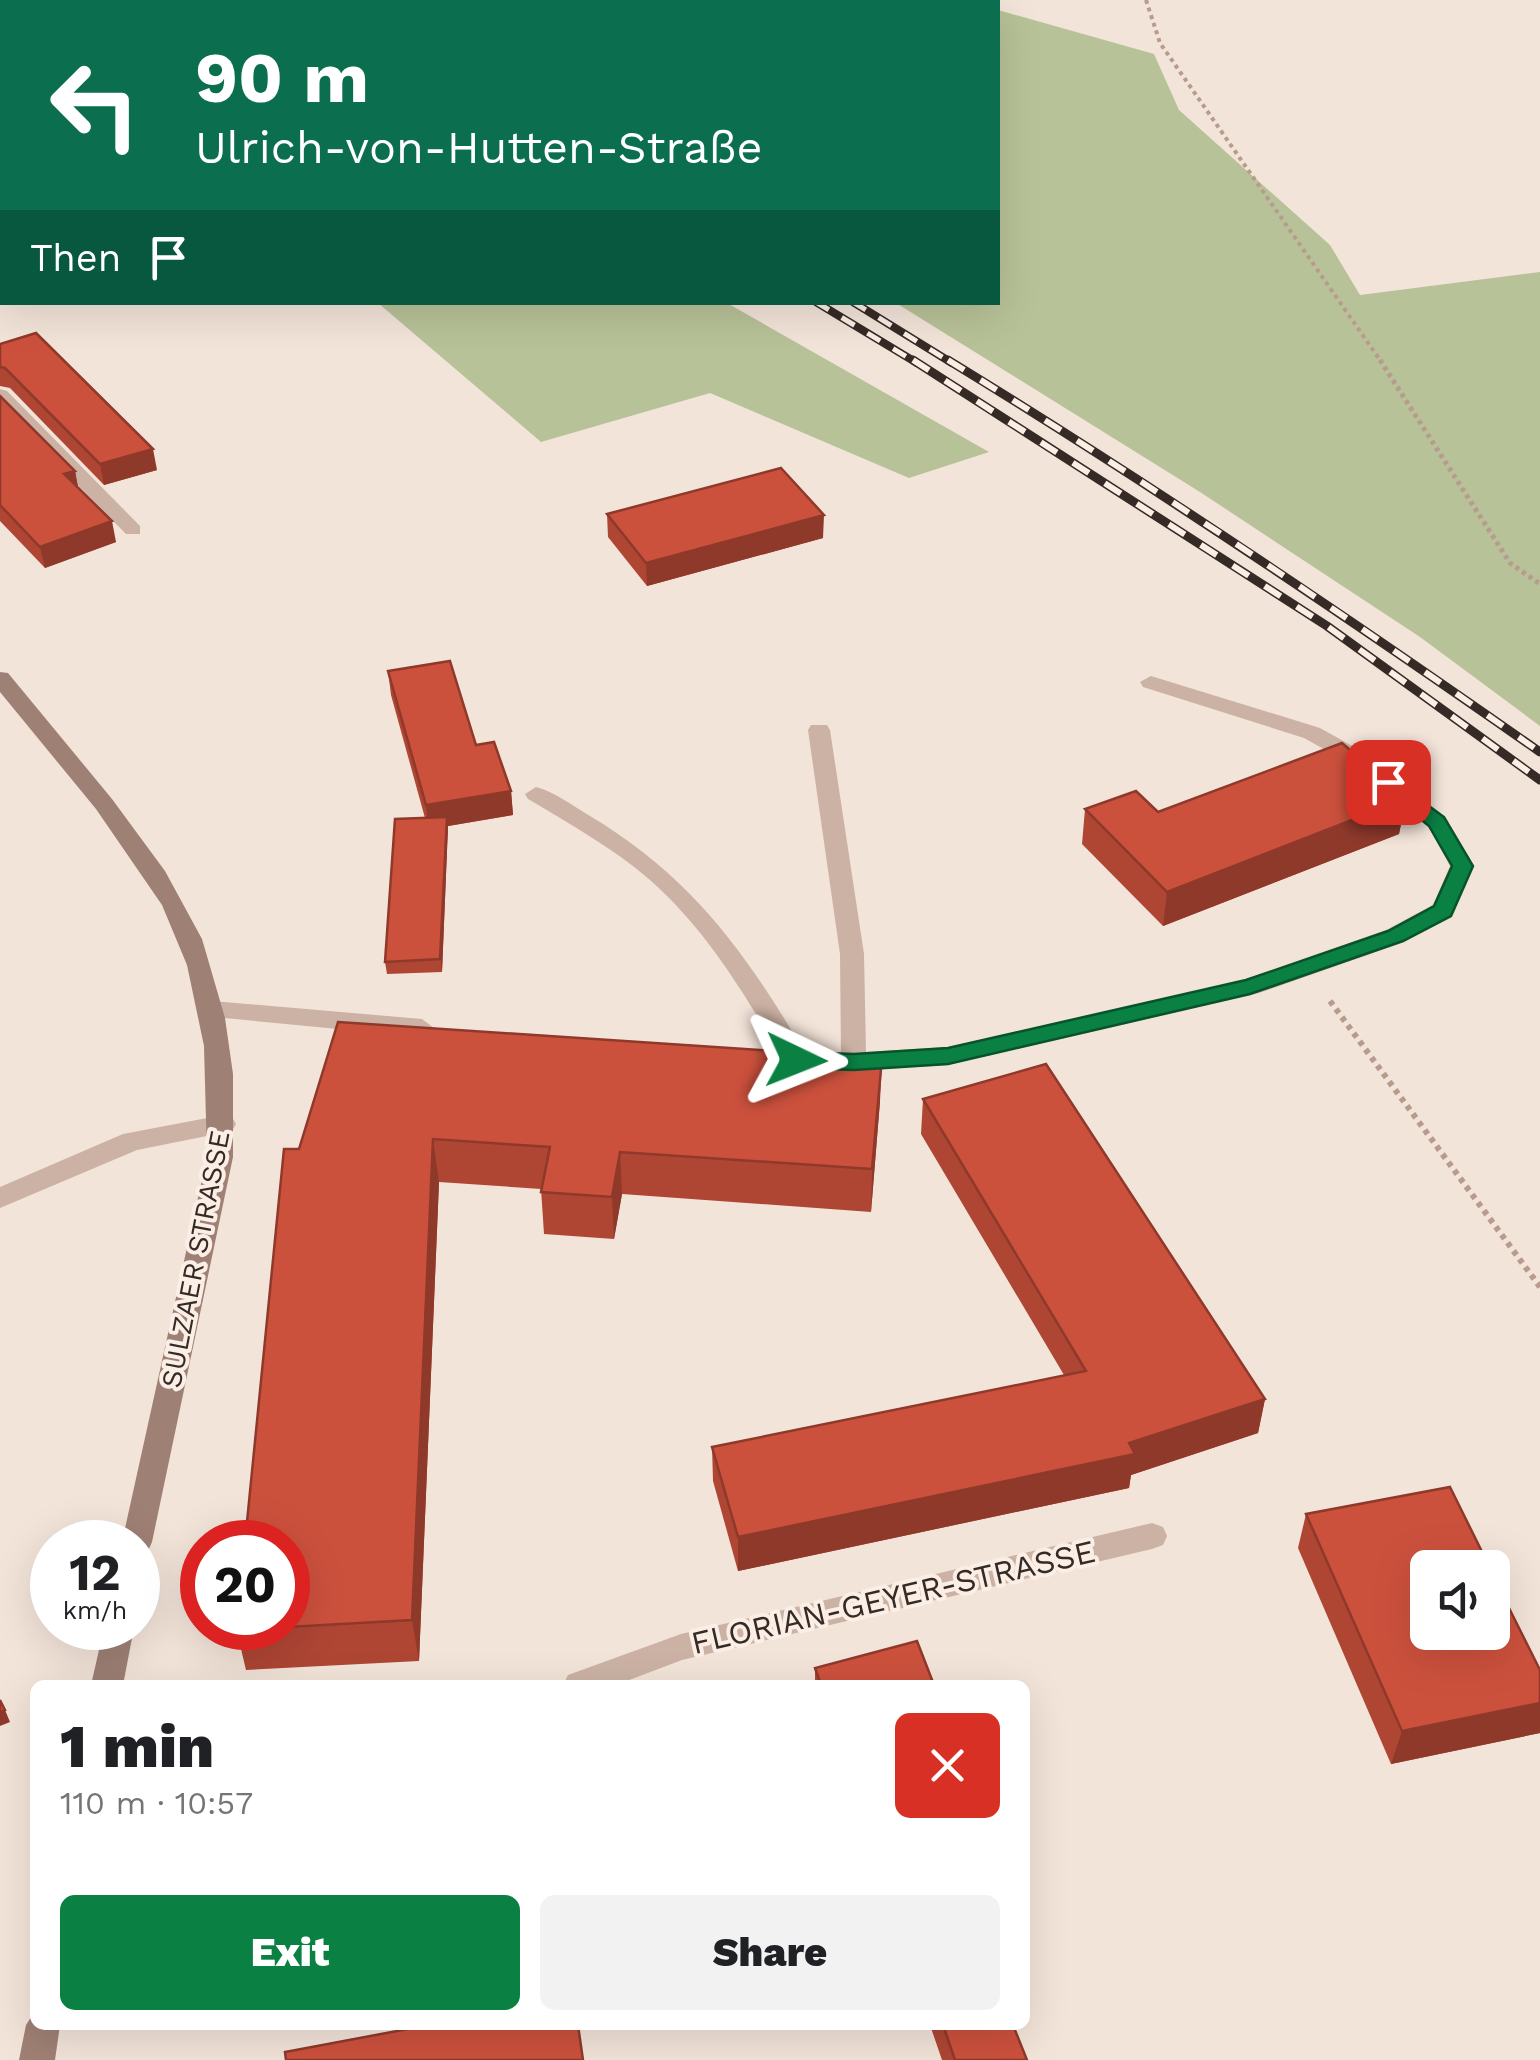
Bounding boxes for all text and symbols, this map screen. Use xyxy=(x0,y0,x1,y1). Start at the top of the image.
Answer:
text: 90 m xyxy=(195,37,369,119)
icon: left xyxy=(30,40,160,170)
text: Ulrich-von-Hutten-Straße xyxy=(195,121,762,174)
icon: arrive xyxy=(141,230,196,285)
text: Then xyxy=(30,236,121,280)
pin xyxy=(1346,740,1431,825)
icon: arrive xyxy=(1361,755,1416,810)
position arrow xyxy=(744,1008,848,1112)
street label: SULZAER STRASSE xyxy=(154,1128,237,1391)
speed limit sign: 20 xyxy=(180,1520,310,1650)
street label: FLORIAN-GEYER-STRASSE xyxy=(687,1532,1099,1662)
text: 12 xyxy=(69,1543,121,1602)
map controls xyxy=(1410,1550,1510,1650)
button: sound xyxy=(1410,1550,1510,1650)
text: km/h xyxy=(63,1596,127,1625)
text: 1 min xyxy=(60,1711,214,1782)
button: close xyxy=(895,1713,1000,1818)
text: 110 m · 10:57 xyxy=(60,1784,253,1822)
button: Exit xyxy=(60,1895,520,2010)
button: Share xyxy=(540,1895,1000,2010)

